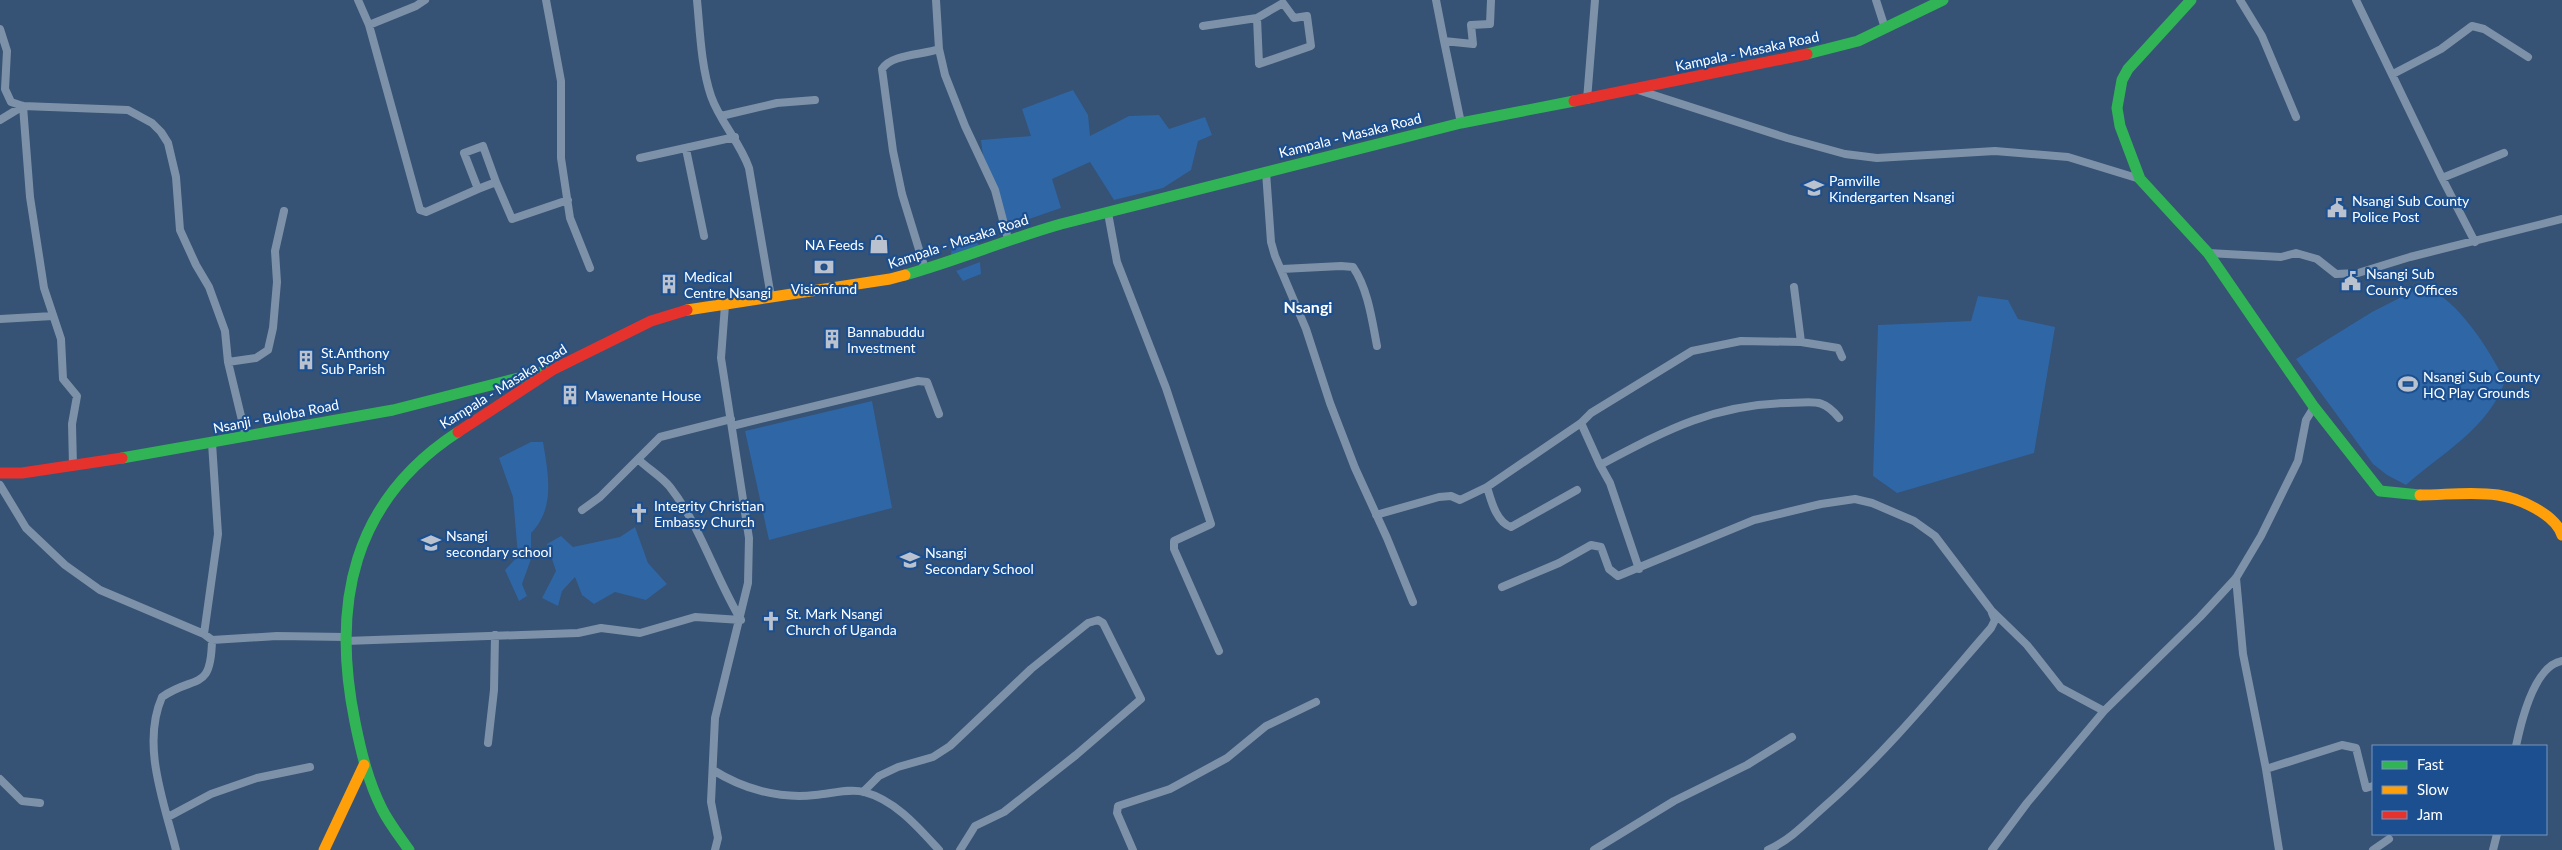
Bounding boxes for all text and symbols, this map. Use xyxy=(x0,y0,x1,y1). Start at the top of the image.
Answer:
street label: Kampala - Masaka Road xyxy=(1674,27,1820,75)
street label: Kampala - Masaka Road xyxy=(1277,109,1423,161)
place label: Pamville Kindergarten Nsangi xyxy=(1829,172,1955,205)
school or university icon: Pamville Kindergarten Nsangi xyxy=(1803,177,1825,199)
place label: Nsangi Sub County Police Post xyxy=(2352,192,2470,225)
public building icon: Nsangi Sub County Police Post xyxy=(2326,197,2348,219)
street label: Kampala - Masaka Road xyxy=(886,210,1030,272)
shop icon: NA Feeds xyxy=(868,233,890,255)
place label: NA Feeds xyxy=(805,236,864,253)
bank icon: Visionfund xyxy=(813,256,835,278)
place label: Nsangi Sub County Offices xyxy=(2366,265,2458,298)
place label: Medical Centre Nsangi xyxy=(684,268,771,301)
public building icon: Nsangi Sub County Offices xyxy=(2340,270,2362,292)
building icon: Medical Centre Nsangi xyxy=(658,273,680,295)
place label: Visionfund xyxy=(791,280,857,297)
district label: Nsangi xyxy=(1284,297,1332,316)
place label: Bannabuddu Investment xyxy=(847,323,925,356)
building icon: Bannabuddu Investment xyxy=(821,328,843,350)
street label: Kampala - Masaka Road xyxy=(436,340,570,432)
place label: St.Anthony Sub Parish xyxy=(321,344,390,377)
building icon: St.Anthony Sub Parish xyxy=(295,349,317,371)
place label: Nsangi Sub County HQ Play Grounds xyxy=(2423,368,2541,401)
sports icon: Nsangi Sub County HQ Play Grounds xyxy=(2397,373,2419,395)
building icon: Mawenante House xyxy=(559,384,581,406)
place label: Mawenante House xyxy=(585,387,701,404)
street label: Nsanji - Buloba Road xyxy=(212,395,340,437)
place label: Integrity Christian Embassy Church xyxy=(654,497,764,530)
church icon: Integrity Christian Embassy Church xyxy=(628,502,650,524)
place label: Nsangi secondary school xyxy=(446,527,552,560)
school or university icon: Nsangi secondary school xyxy=(420,532,442,554)
place label: Nsangi Secondary School xyxy=(925,544,1034,577)
school or university icon: Nsangi Secondary School xyxy=(899,549,921,571)
place label: St. Mark Nsangi Church of Uganda xyxy=(786,605,897,638)
church icon: St. Mark Nsangi Church of Uganda xyxy=(760,610,782,632)
legend xyxy=(2372,745,2547,835)
text: Fast xyxy=(2417,755,2444,773)
text: Slow xyxy=(2417,780,2449,798)
text: Jam xyxy=(2417,805,2443,823)

